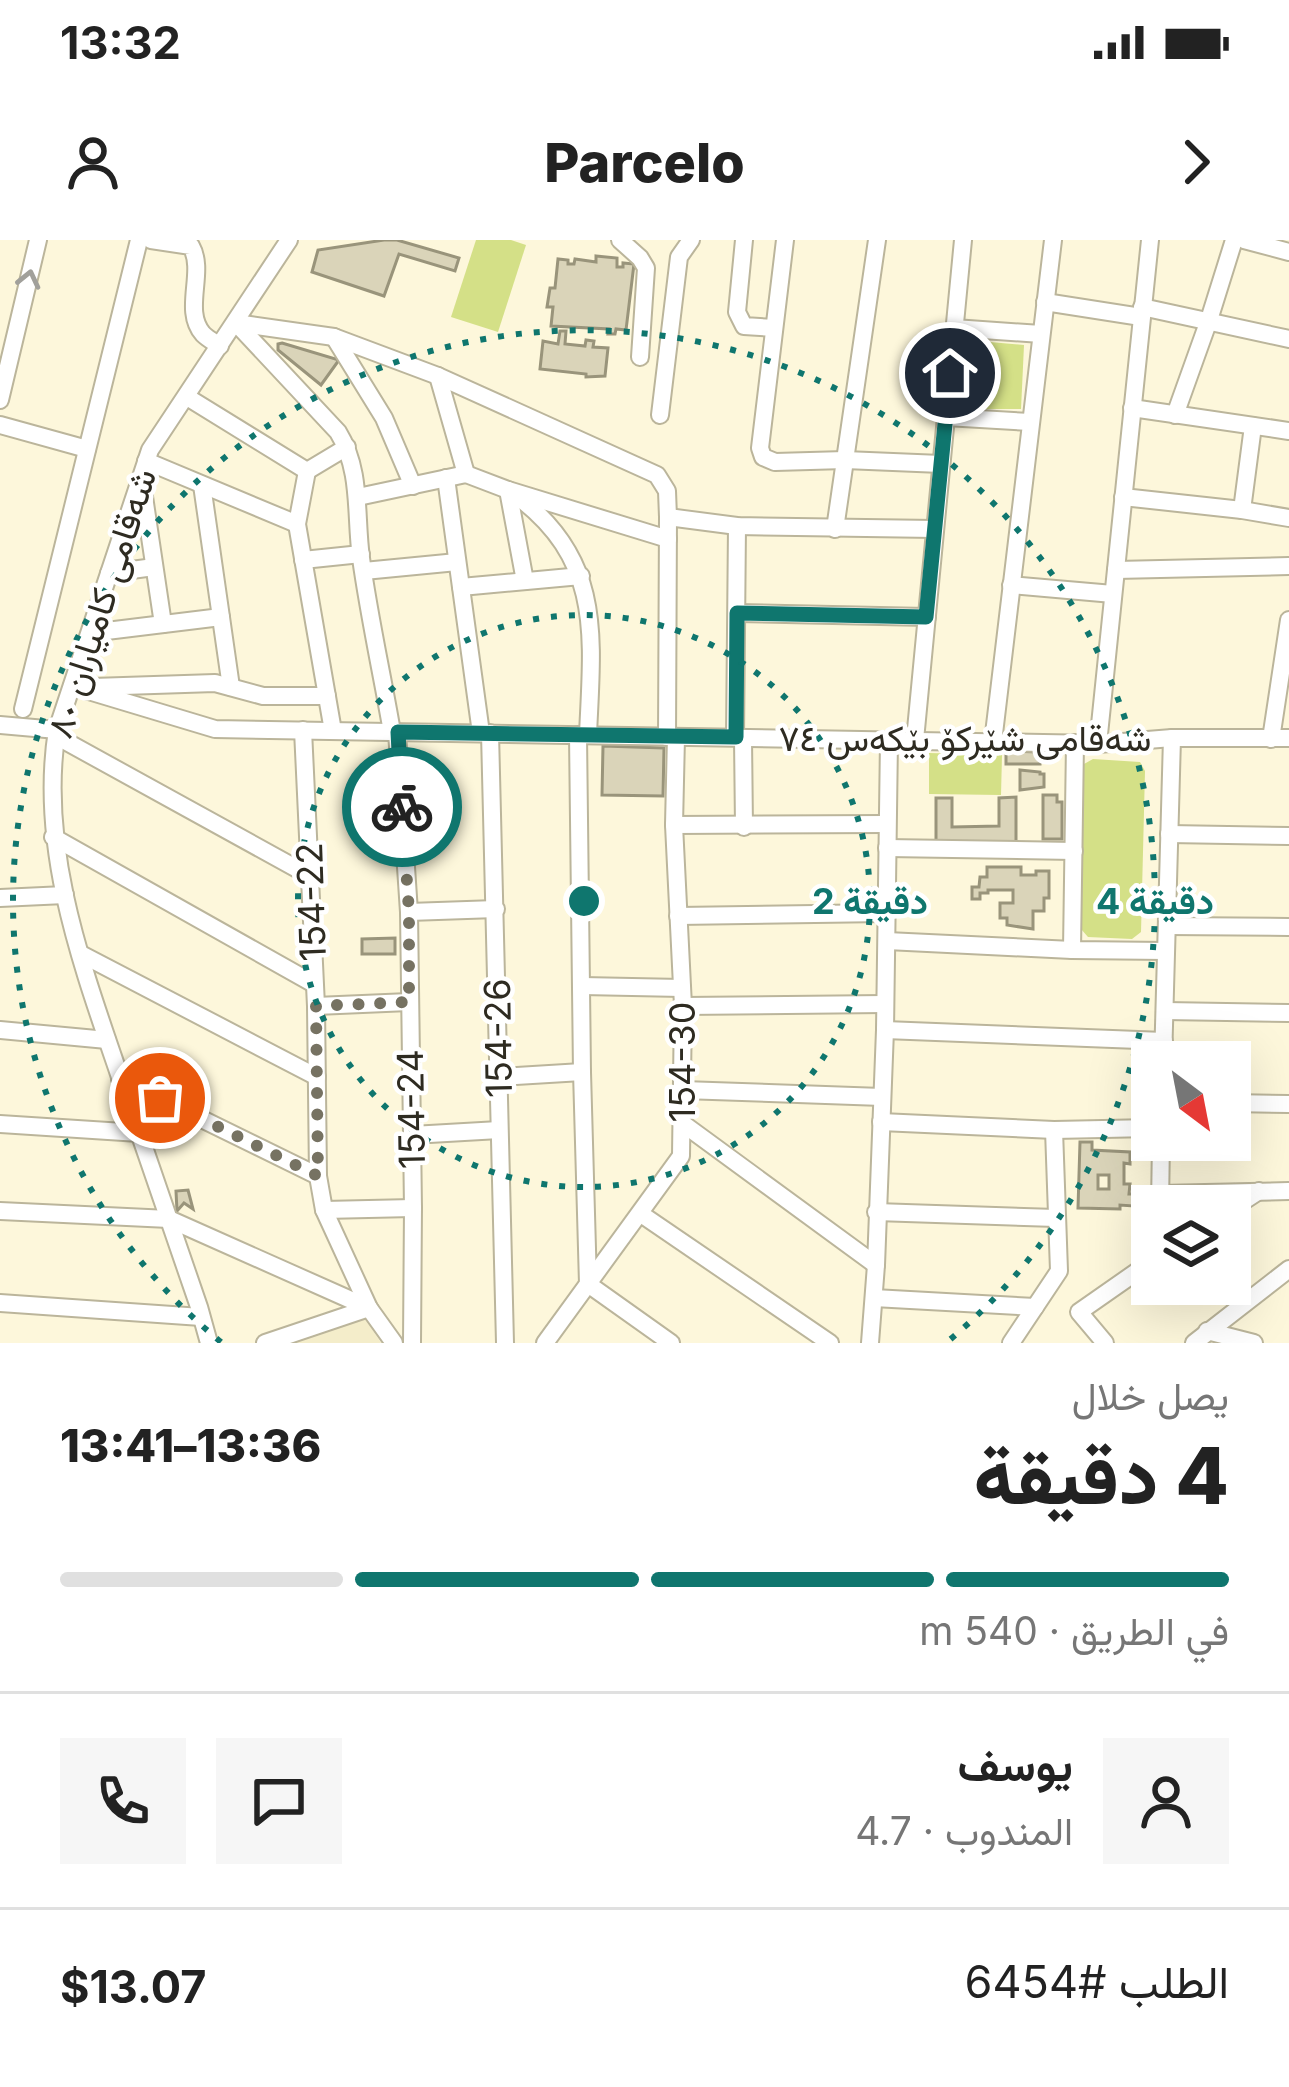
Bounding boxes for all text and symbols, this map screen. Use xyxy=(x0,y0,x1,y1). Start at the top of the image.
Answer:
text: 13:32 xyxy=(60,15,181,70)
icon: person xyxy=(60,129,126,195)
icon: forward xyxy=(1163,129,1229,195)
text: Parcelo xyxy=(544,130,745,195)
one-way arrow xyxy=(15,270,40,290)
pin xyxy=(899,322,1001,424)
icon: home xyxy=(917,340,983,406)
street label: شەقامی کامیاران ٨٠ xyxy=(37,463,166,744)
street label: شەقامی شێرکۆ بێکەس ٧٤ xyxy=(779,716,1151,761)
courier xyxy=(342,747,462,867)
icon: bike xyxy=(369,774,435,840)
street label: 154-22 xyxy=(287,842,335,962)
text: 2 دقيقة xyxy=(812,879,928,923)
text: 4 دقيقة xyxy=(1096,879,1214,923)
centre of rings xyxy=(563,880,605,922)
street label: 154-26 xyxy=(475,978,521,1098)
street label: 154-30 xyxy=(660,1002,704,1122)
north arrow xyxy=(1131,1041,1251,1161)
map controls xyxy=(1131,1041,1251,1305)
pin xyxy=(109,1047,211,1149)
street label: 154-24 xyxy=(388,1049,434,1169)
icon: bag xyxy=(127,1065,193,1131)
button: layers xyxy=(1131,1185,1251,1305)
text: يصل خلال xyxy=(1072,1372,1229,1419)
text: 13:36–13:41 xyxy=(60,1418,321,1473)
text: 4 دقيقة xyxy=(974,1428,1229,1523)
text: في الطريق · 540 m xyxy=(919,1607,1229,1654)
text: يوسف xyxy=(958,1737,1073,1792)
button: phone xyxy=(60,1738,186,1864)
button: chat xyxy=(216,1738,342,1864)
button: person xyxy=(1103,1738,1229,1864)
text: المندوب · 4.7 xyxy=(855,1807,1073,1854)
text: الطلب #6454 xyxy=(965,1954,1229,2009)
text: $13.07 xyxy=(60,1959,206,2014)

